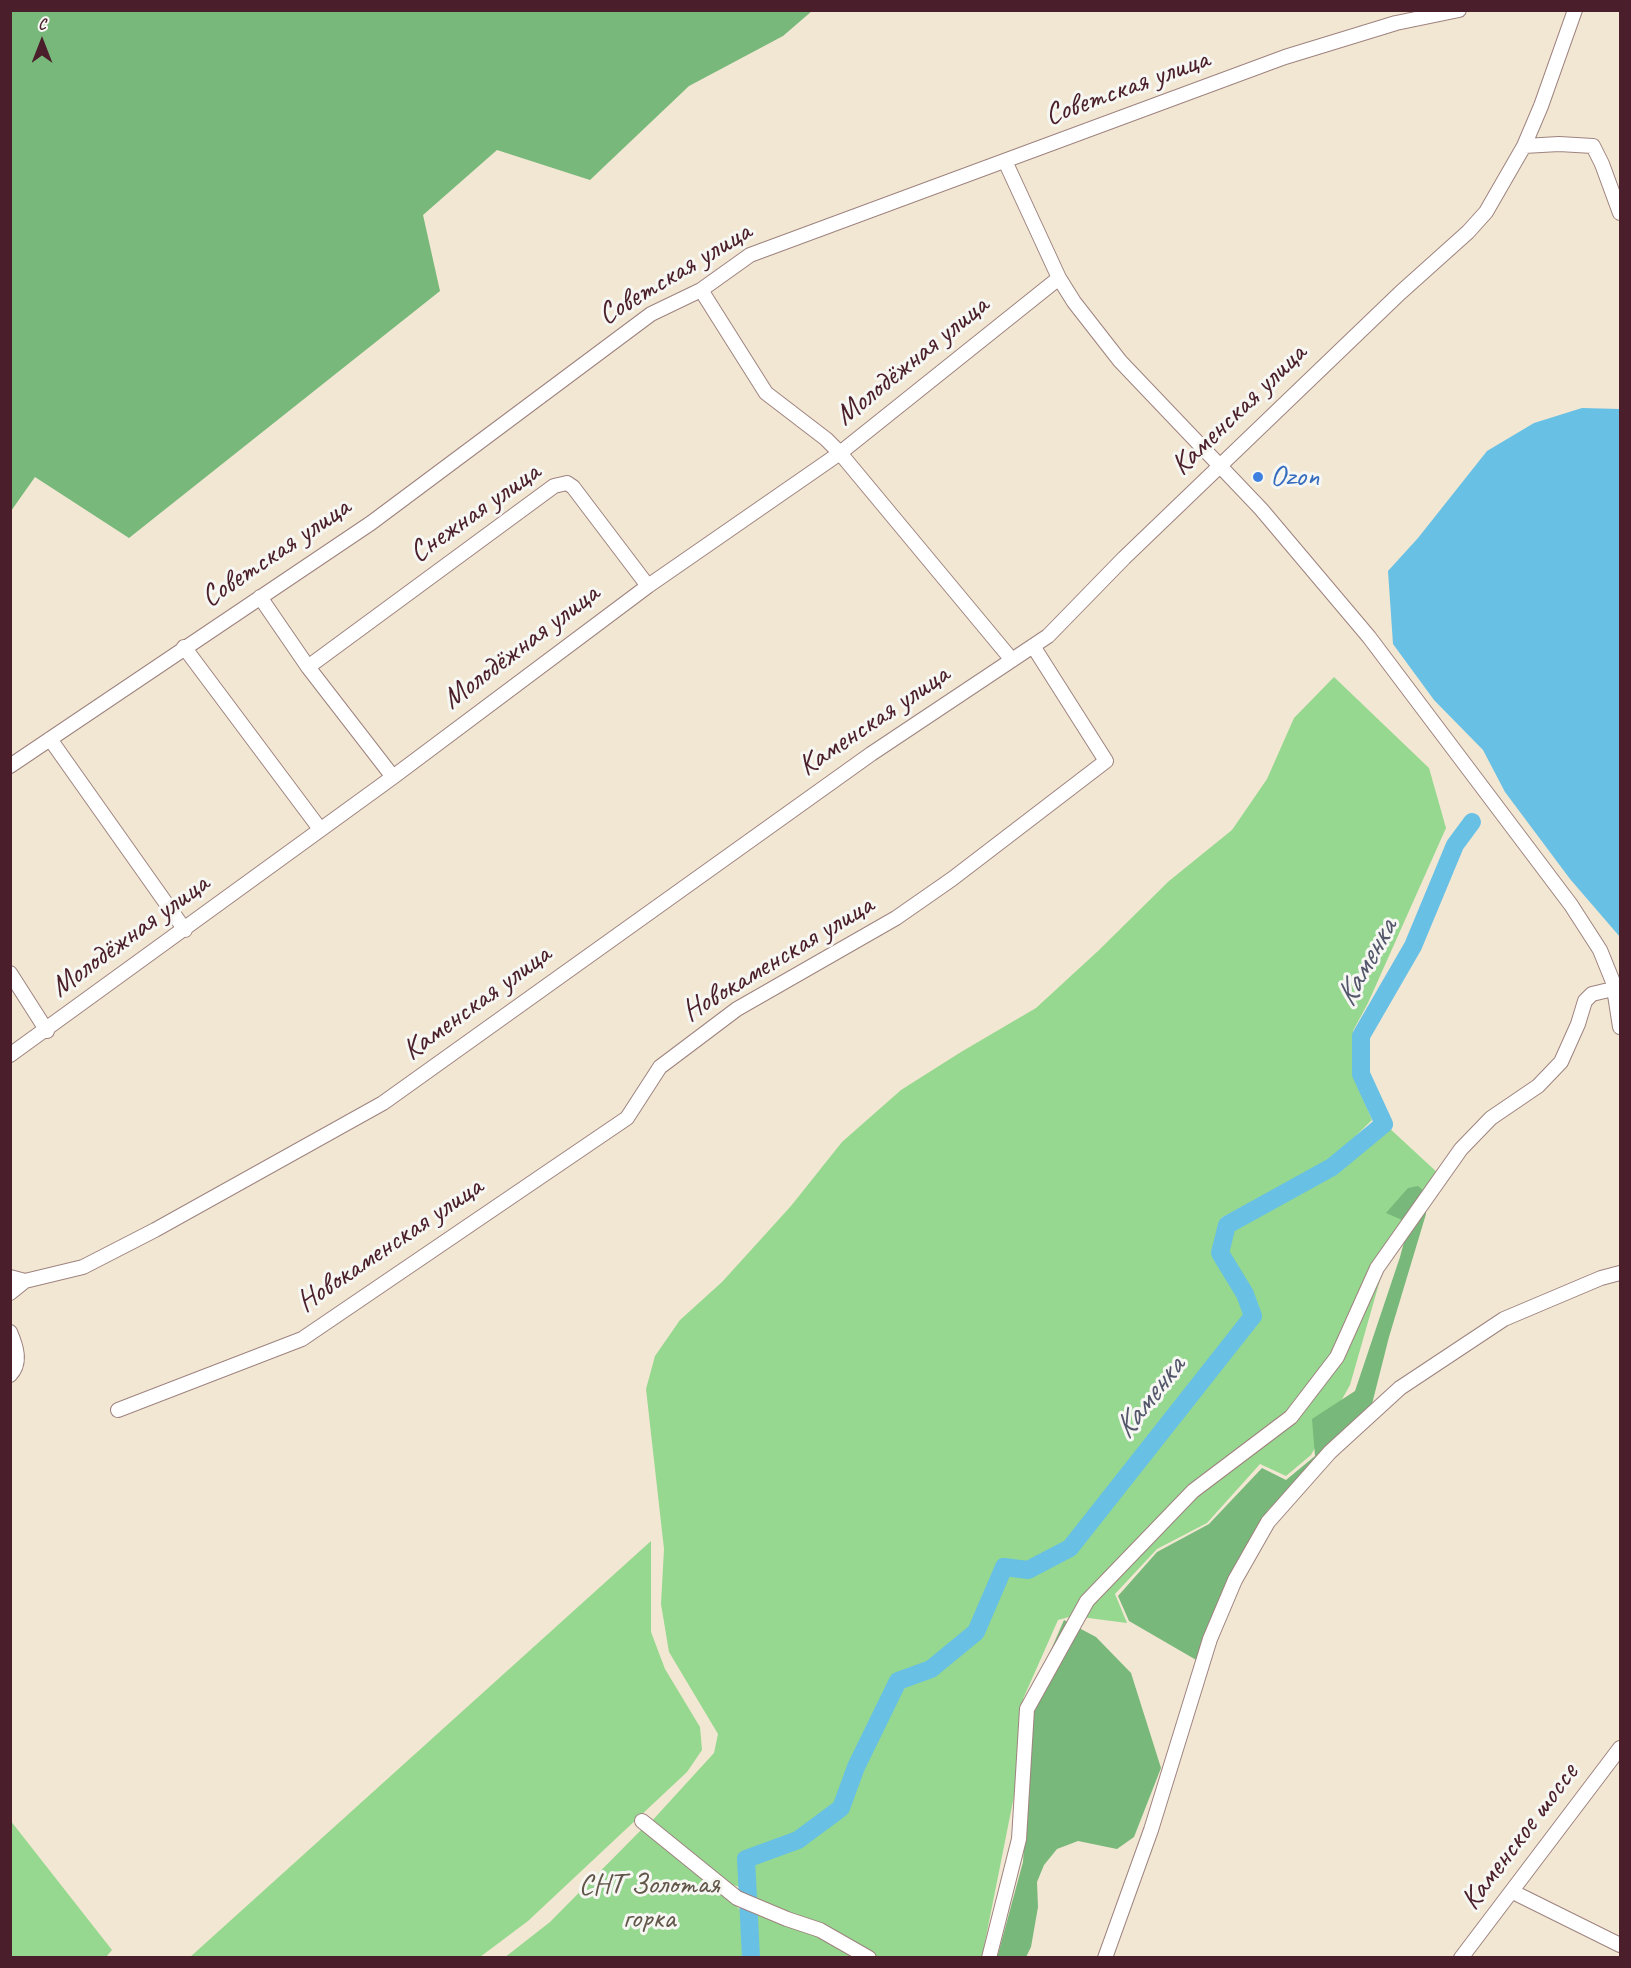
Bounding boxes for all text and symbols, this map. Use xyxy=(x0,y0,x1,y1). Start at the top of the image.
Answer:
north arrow xyxy=(12,12,72,72)
text: С xyxy=(38,14,46,34)
street label: Советская улица xyxy=(1040,42,1214,134)
street label: Советская улица xyxy=(592,214,758,334)
street label: Молодёжная улица xyxy=(828,288,996,434)
street label: Каменская улица xyxy=(1164,336,1314,484)
street label: Снежная улица xyxy=(403,455,547,571)
place label: Ozon xyxy=(1270,459,1319,495)
marker: Ozon xyxy=(1251,470,1265,484)
street label: Советская улица xyxy=(195,490,357,616)
street label: Молодёжная улица xyxy=(435,576,607,718)
street label: Каменская улица xyxy=(792,657,956,785)
street label: Молодёжная улица xyxy=(44,866,216,1006)
street label: Новокаменская улица xyxy=(676,888,880,1030)
water label: Каменка xyxy=(1328,913,1406,1013)
street label: Каменская улица xyxy=(396,937,558,1069)
street label: Новокаменская улица xyxy=(290,1169,490,1321)
water label: Каменка xyxy=(1106,1349,1194,1447)
street label: Каменское шоссе xyxy=(1453,1757,1587,1917)
park label: СНТ Золотая горка xyxy=(578,1867,720,1938)

